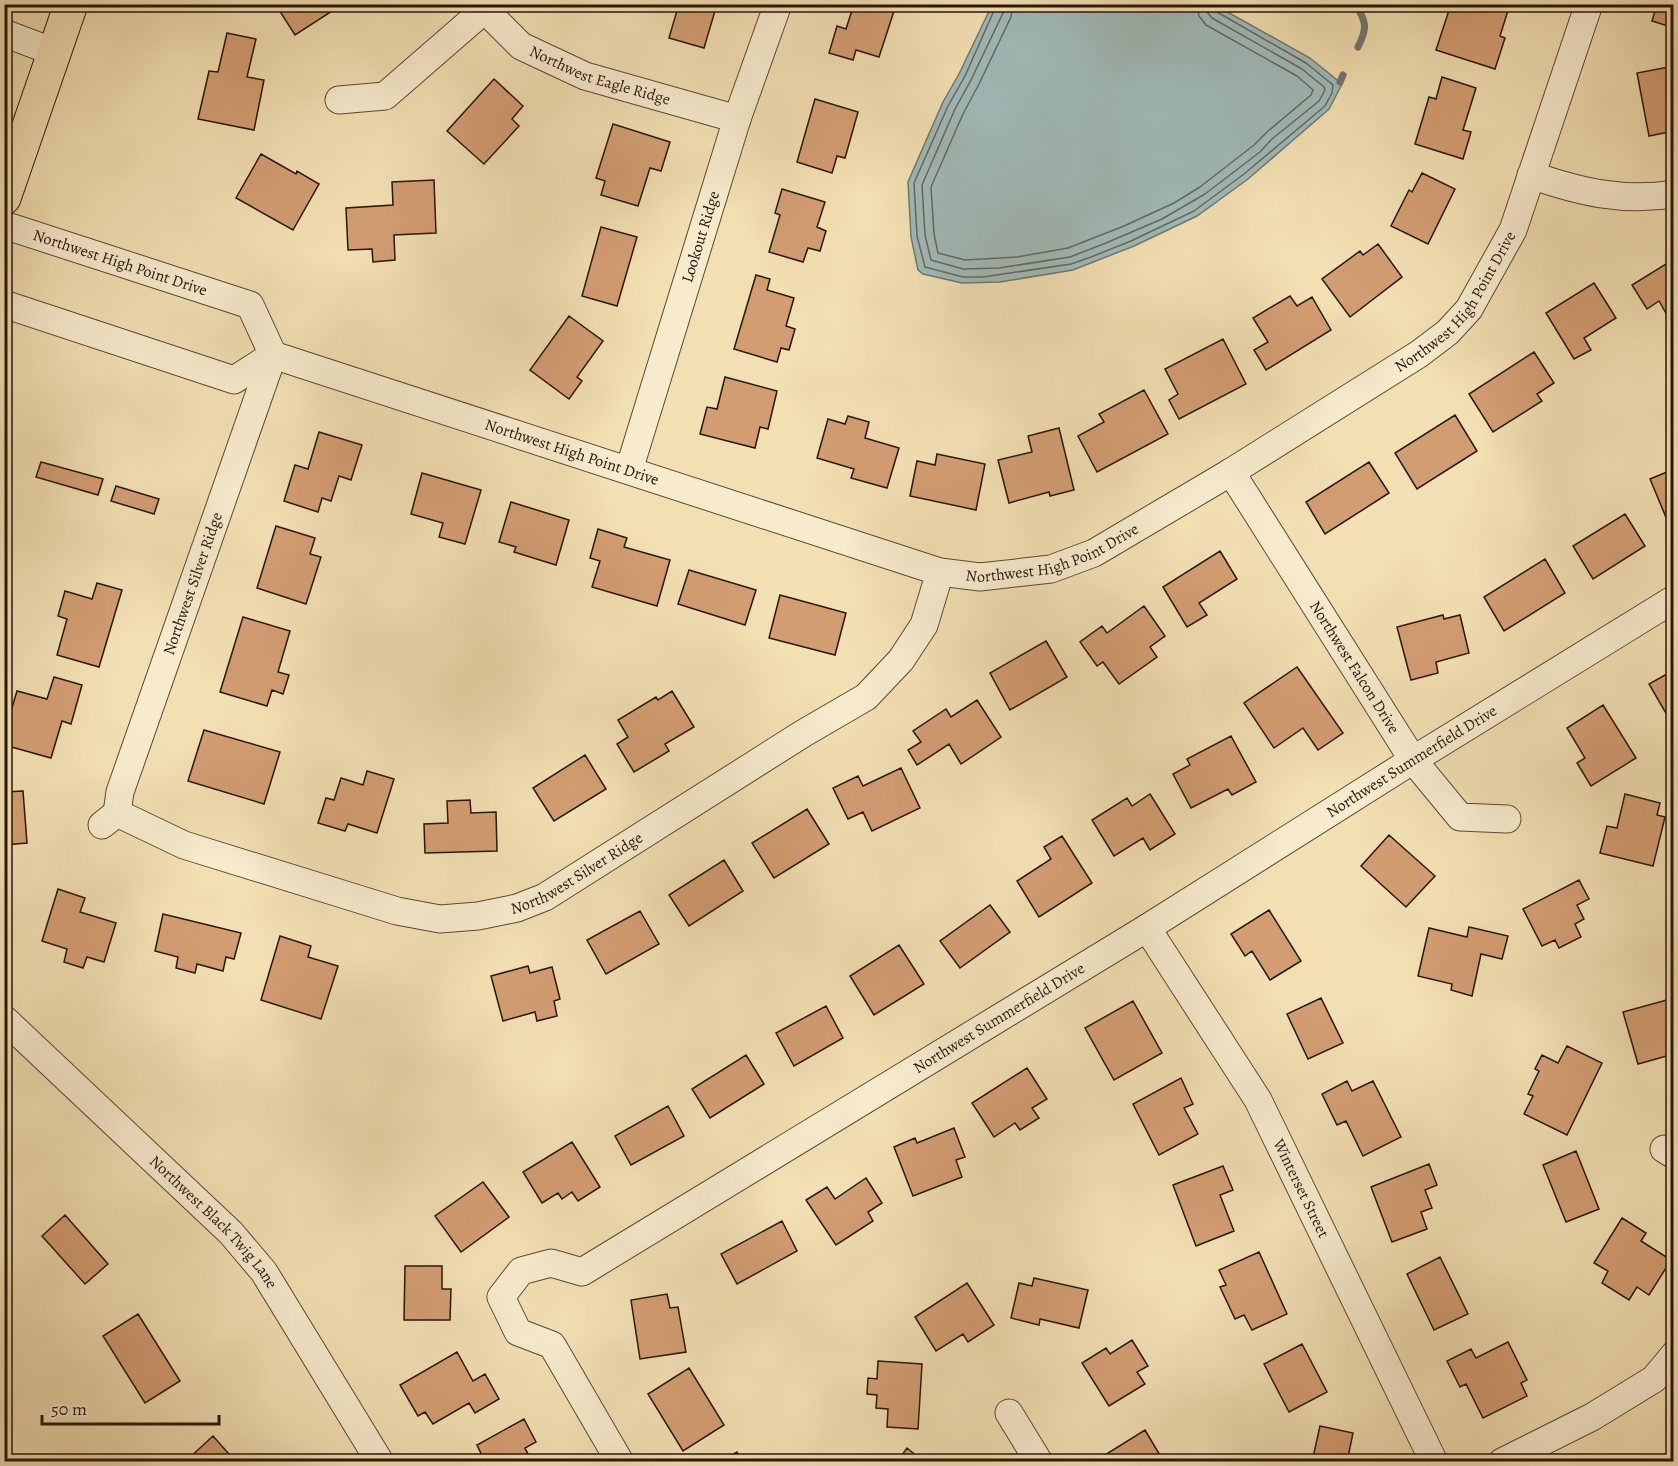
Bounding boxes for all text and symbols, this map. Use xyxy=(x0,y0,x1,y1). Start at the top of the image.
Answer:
street label: Northwest Eagle Ridge xyxy=(526,40,673,111)
street label: Lookout Ridge xyxy=(676,188,725,285)
street label: Northwest High Point Drive xyxy=(30,224,210,301)
street label: Northwest High Point Drive xyxy=(1390,227,1521,378)
street label: Northwest High Point Drive xyxy=(482,414,662,491)
street label: Northwest Silver Ridge xyxy=(158,509,228,658)
street label: Northwest High Point Drive xyxy=(964,518,1143,588)
street label: Northwest Falcon Drive xyxy=(1304,597,1405,738)
street label: Northwest Summerfield Drive xyxy=(1322,700,1501,823)
street label: Northwest Silver Ridge xyxy=(509,827,647,920)
street label: Northwest Summerfield Drive xyxy=(909,957,1089,1079)
street label: Winterset Street xyxy=(1267,1134,1334,1242)
street label: Northwest Black Twig Lane xyxy=(144,1150,283,1293)
scale bar xyxy=(42,1388,219,1426)
text: 50 m xyxy=(51,1397,87,1421)

